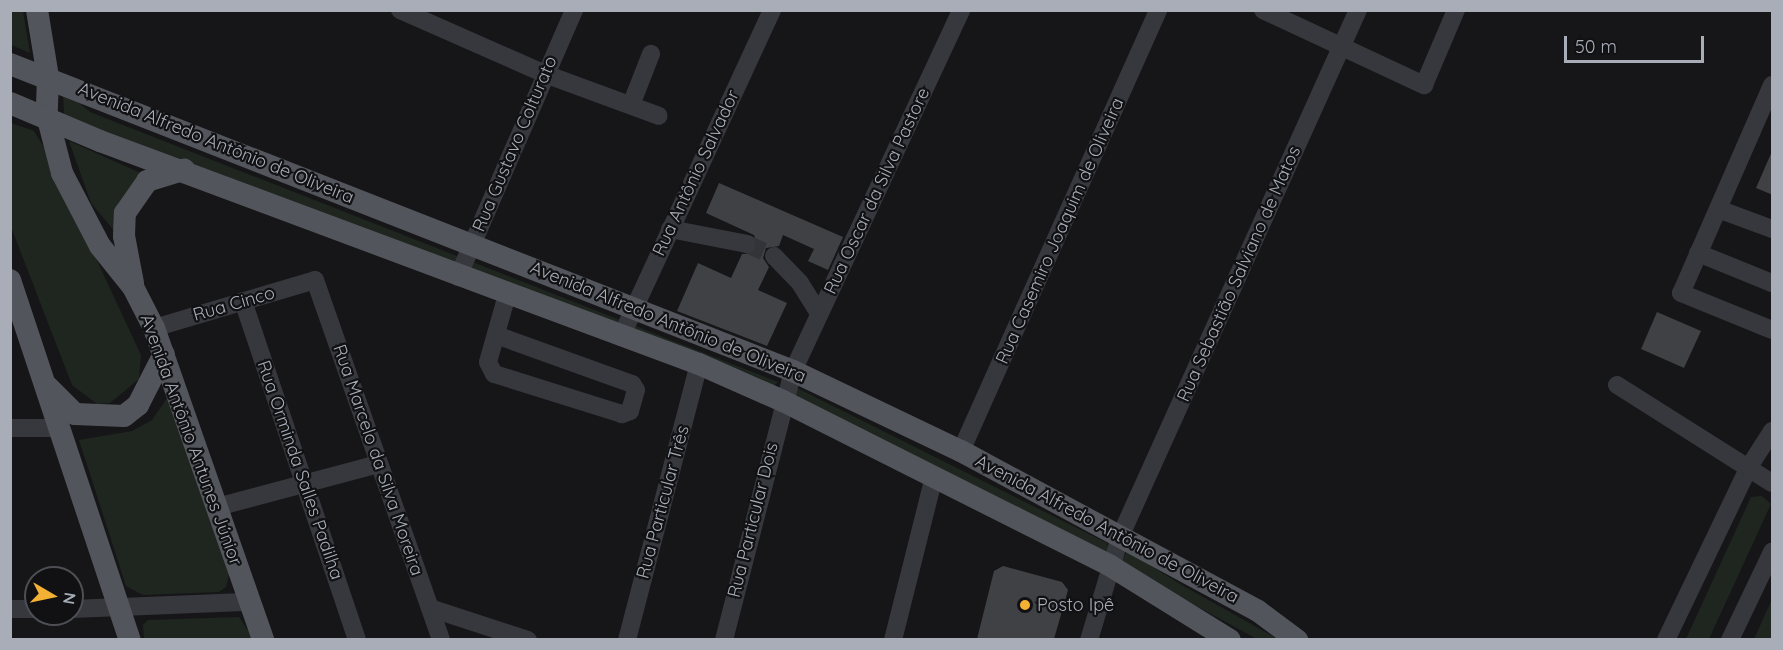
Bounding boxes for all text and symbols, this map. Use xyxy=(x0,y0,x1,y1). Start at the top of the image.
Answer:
scale bar xyxy=(1567,24,1706,62)
text: 50 m xyxy=(1575,35,1617,58)
street label: Rua Gustavo Colturato xyxy=(468,53,562,235)
street label: Avenida Alfredo Antônio de Oliveira xyxy=(75,78,357,208)
street label: Rua Oscar da Silva Pastore xyxy=(820,84,934,298)
street label: Rua Antônio Salvador xyxy=(648,86,744,260)
street label: Rua Casemiro Joaquim de Oliveira xyxy=(991,95,1129,367)
street label: Rua Sebastião Salviano de Matos xyxy=(1173,143,1305,405)
street label: Avenida Alfredo Antônio de Oliveira xyxy=(527,257,809,387)
street label: Rua Cinco xyxy=(191,282,277,326)
street label: Avenida Antônio Antunes Júnior xyxy=(135,311,247,569)
street label: Rua Marcelo da Silva Moreira xyxy=(328,342,428,578)
street label: Rua Orminda Salles Padilha xyxy=(252,358,348,582)
street label: Rua Particular Três xyxy=(632,423,694,581)
street label: Rua Particular Dois xyxy=(723,440,783,600)
street label: Avenida Alfredo Antônio de Oliveira xyxy=(972,450,1242,608)
north arrow xyxy=(24,566,84,626)
text: N xyxy=(59,591,81,606)
place label: Posto Ipê xyxy=(1037,594,1114,616)
marker: Posto Ipê xyxy=(1018,598,1032,612)

